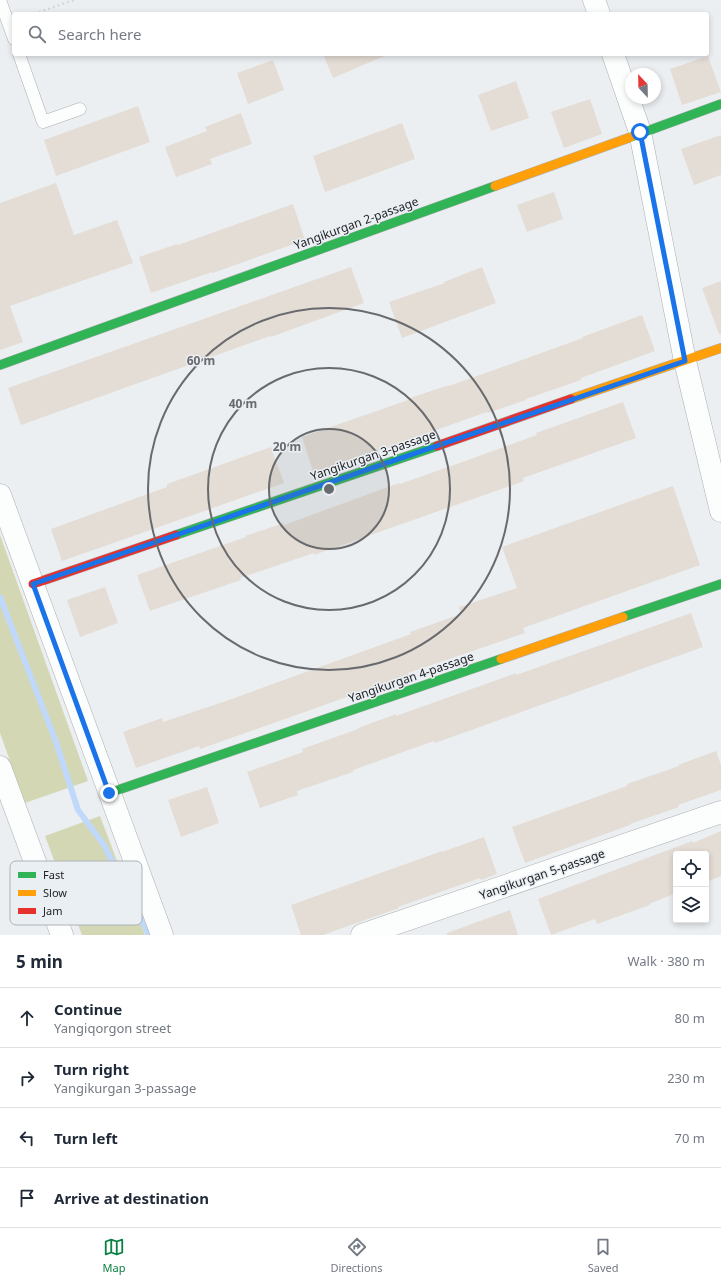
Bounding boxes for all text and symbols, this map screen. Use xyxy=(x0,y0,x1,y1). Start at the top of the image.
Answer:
search box xyxy=(12,12,709,56)
icon: search xyxy=(26,23,48,45)
text: Search here xyxy=(58,24,141,44)
north arrow xyxy=(625,68,661,104)
route start xyxy=(631,123,649,141)
street label: Yangikurgan 2-passage xyxy=(291,192,421,253)
text: 60 m xyxy=(187,352,215,369)
text: 40 m xyxy=(229,395,257,412)
street label: Yangikurgan 3-passage xyxy=(308,426,438,484)
text: 20 m xyxy=(273,438,301,455)
centre of rings xyxy=(322,482,336,496)
street label: Yangikurgan 4-passage xyxy=(346,648,476,706)
route end xyxy=(100,784,118,802)
street label: Yangikurgan 5-passage xyxy=(477,845,607,903)
map controls xyxy=(673,851,709,923)
button: locate xyxy=(673,851,709,887)
legend xyxy=(10,861,142,925)
text: Fast xyxy=(43,867,64,882)
text: Slow xyxy=(43,885,67,900)
button: layers xyxy=(673,887,709,923)
text: Jam xyxy=(42,903,62,918)
text: 5 min xyxy=(16,950,63,973)
text: Walk · 380 m xyxy=(627,952,705,970)
text: Continue xyxy=(54,999,122,1019)
icon: ahead xyxy=(16,1007,38,1029)
text: 80 m xyxy=(675,1009,705,1027)
text: Yangiqorgon street xyxy=(54,1019,171,1037)
text: Turn right xyxy=(54,1059,129,1079)
icon: right xyxy=(16,1067,38,1089)
text: 230 m xyxy=(667,1069,705,1087)
text: Yangikurgan 3-passage xyxy=(54,1079,196,1097)
icon: left xyxy=(16,1127,38,1149)
text: Turn left xyxy=(54,1128,118,1148)
text: 70 m xyxy=(675,1129,705,1147)
icon: arrive xyxy=(16,1187,38,1209)
text: Arrive at destination xyxy=(54,1188,209,1208)
tab: Map xyxy=(103,1236,125,1275)
tab: Directions xyxy=(330,1236,383,1275)
tab: Saved xyxy=(588,1236,618,1275)

